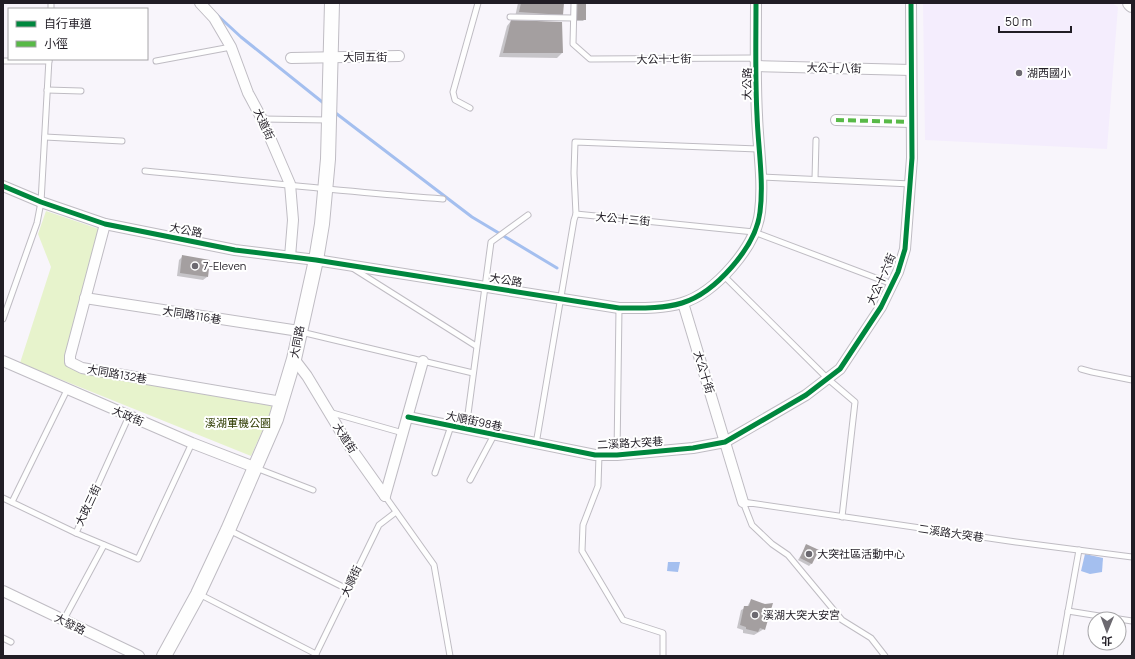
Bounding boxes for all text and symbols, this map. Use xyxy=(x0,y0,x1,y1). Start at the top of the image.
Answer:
legend xyxy=(8,8,148,60)
scale bar xyxy=(999,8,1071,34)
text: 50 m xyxy=(1005,13,1032,30)
text: 自行車道 xyxy=(44,15,92,32)
text: 小徑 xyxy=(44,35,68,52)
street label: 大同五街 xyxy=(343,49,387,64)
street label: 大公十七街 xyxy=(636,51,692,66)
street label: 大公十八街 xyxy=(806,60,862,75)
place label: 湖西國小 xyxy=(1027,65,1071,80)
street label: 大公路 xyxy=(739,67,754,101)
marker: 湖西國小 xyxy=(1014,68,1024,78)
street label: 大道街 xyxy=(251,106,278,142)
street label: 大公十三街 xyxy=(595,209,651,228)
street label: 大公路 xyxy=(168,219,204,240)
street label: 大公十六街 xyxy=(863,251,899,307)
place label: 7-Eleven xyxy=(203,258,246,273)
marker: 7-Eleven xyxy=(190,261,200,271)
street label: 大公路 xyxy=(489,270,524,289)
street label: 大同路116巷 xyxy=(162,302,223,327)
street label: 大同路 xyxy=(286,324,307,360)
street label: 大公十街 xyxy=(691,349,718,395)
street label: 大同路132巷 xyxy=(86,361,148,386)
street label: 大政街 xyxy=(110,402,146,429)
street label: 大順街98巷 xyxy=(445,407,504,434)
park label: 溪湖軍機公園 xyxy=(205,415,271,430)
street label: 大道街 xyxy=(330,420,361,456)
street label: 二溪路大突巷 xyxy=(597,433,663,452)
street label: 大政三街 xyxy=(71,482,104,528)
street label: 二溪路大突巷 xyxy=(917,520,985,545)
place label: 大突社區活動中心 xyxy=(817,546,905,561)
marker: 大突社區活動中心 xyxy=(804,549,814,559)
street label: 大順街 xyxy=(337,563,364,599)
place label: 溪湖大突大安宮 xyxy=(763,607,840,622)
street label: 大發路 xyxy=(52,610,88,638)
marker: 溪湖大突大安宮 xyxy=(750,610,760,620)
north arrow xyxy=(1087,611,1127,651)
text: 北 xyxy=(1101,634,1112,649)

